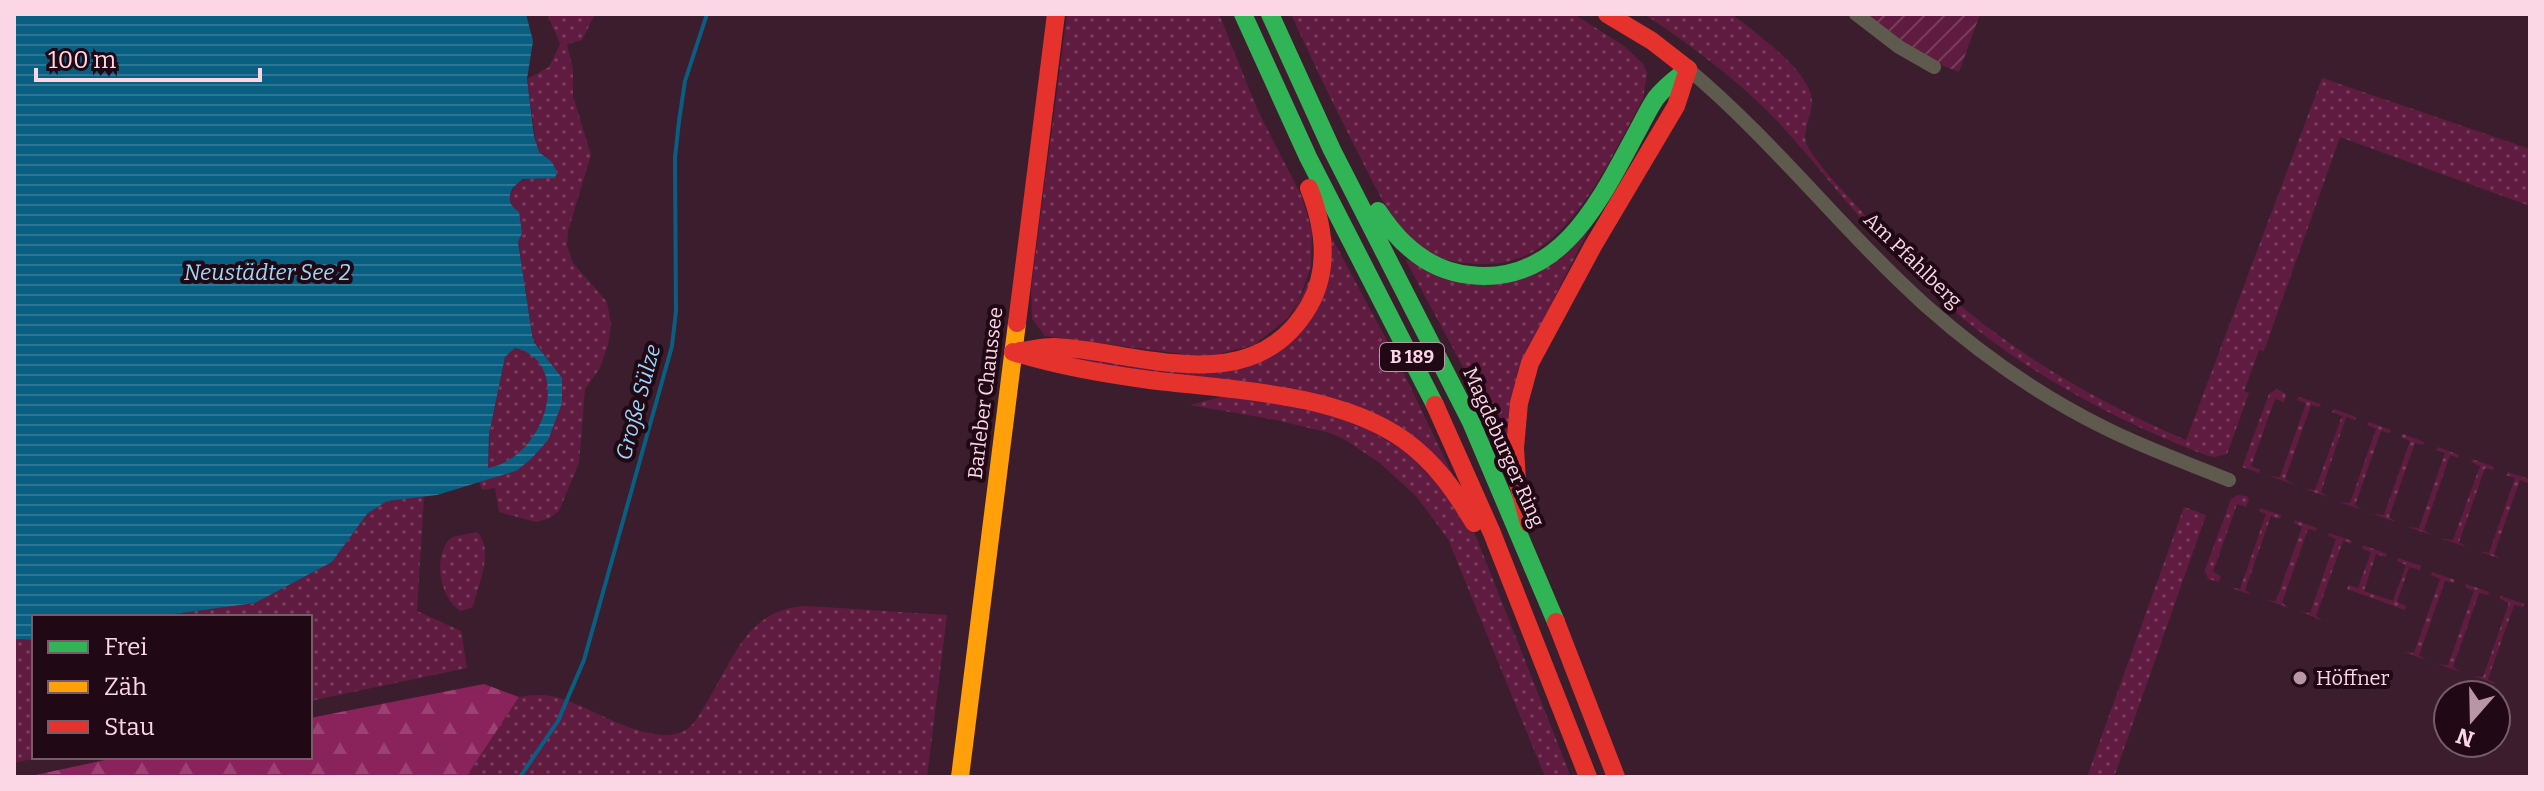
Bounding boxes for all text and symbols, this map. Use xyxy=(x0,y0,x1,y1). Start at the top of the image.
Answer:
scale bar xyxy=(36,32,260,82)
text: 100 m xyxy=(48,46,116,74)
street label: Am Pfahlberg xyxy=(1859,207,1967,313)
water label: Neustädter See 2 xyxy=(184,259,351,286)
street label: Barleber Chaussee xyxy=(963,306,1007,480)
water label: Große Sülze xyxy=(610,341,666,463)
road number: B 189 xyxy=(1380,343,1444,371)
street label: Magdeburger Ring xyxy=(1458,364,1550,530)
legend xyxy=(32,615,312,759)
text: Frei xyxy=(104,633,147,661)
place label: Höffner xyxy=(2316,666,2390,690)
marker: Höffner xyxy=(2291,669,2309,687)
text: Zäh xyxy=(104,673,147,701)
north arrow xyxy=(2432,679,2512,759)
text: Stau xyxy=(104,713,155,741)
text: N xyxy=(2453,722,2478,753)

